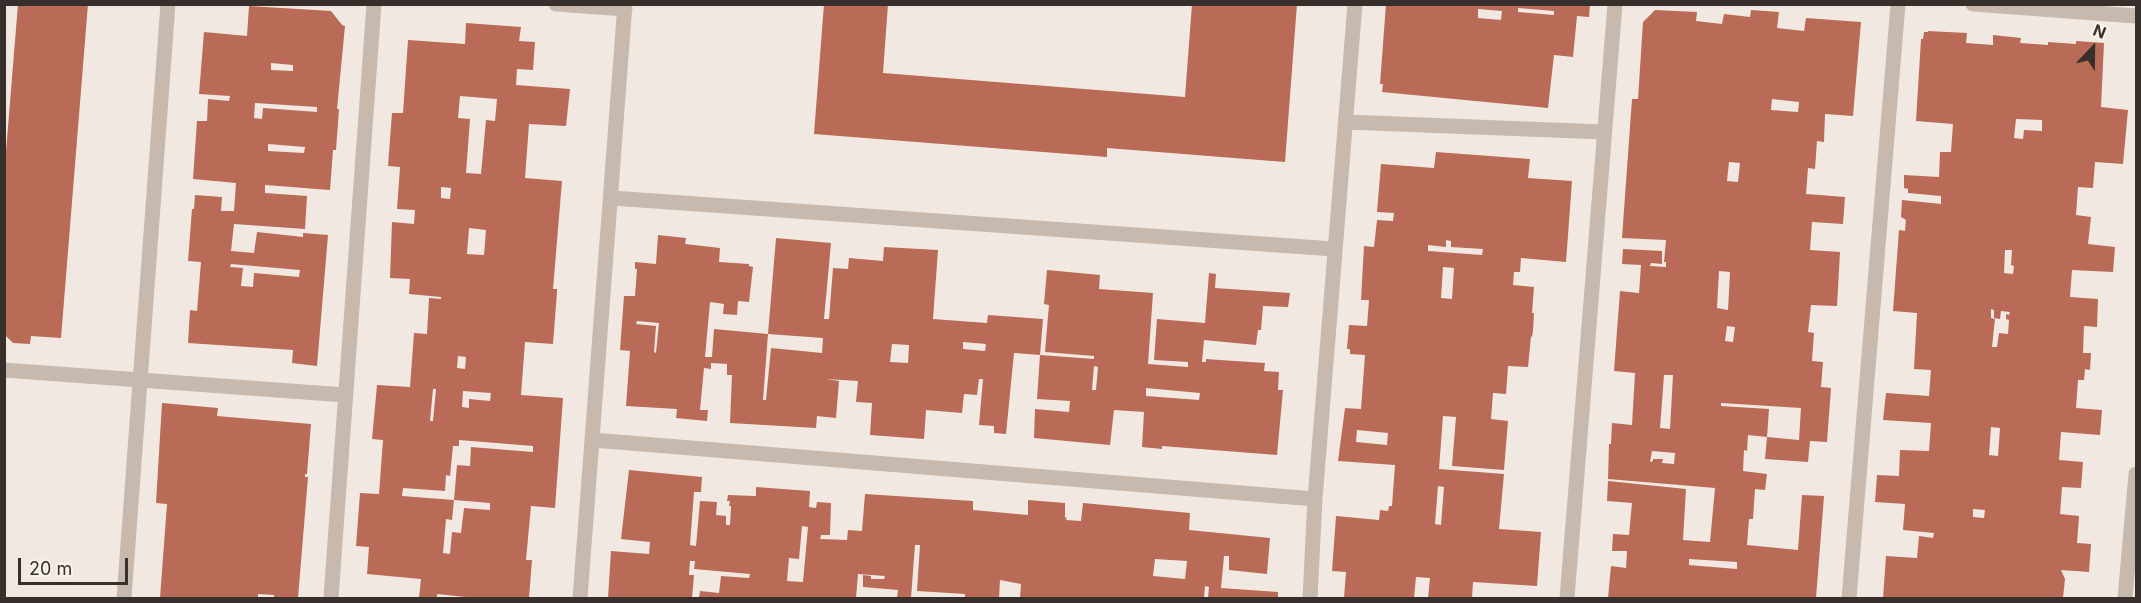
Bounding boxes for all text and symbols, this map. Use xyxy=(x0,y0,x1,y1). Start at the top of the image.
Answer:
north arrow xyxy=(2063,18,2123,78)
text: N xyxy=(2090,20,2109,43)
scale bar xyxy=(21,546,130,584)
text: 20 m xyxy=(29,558,72,579)

